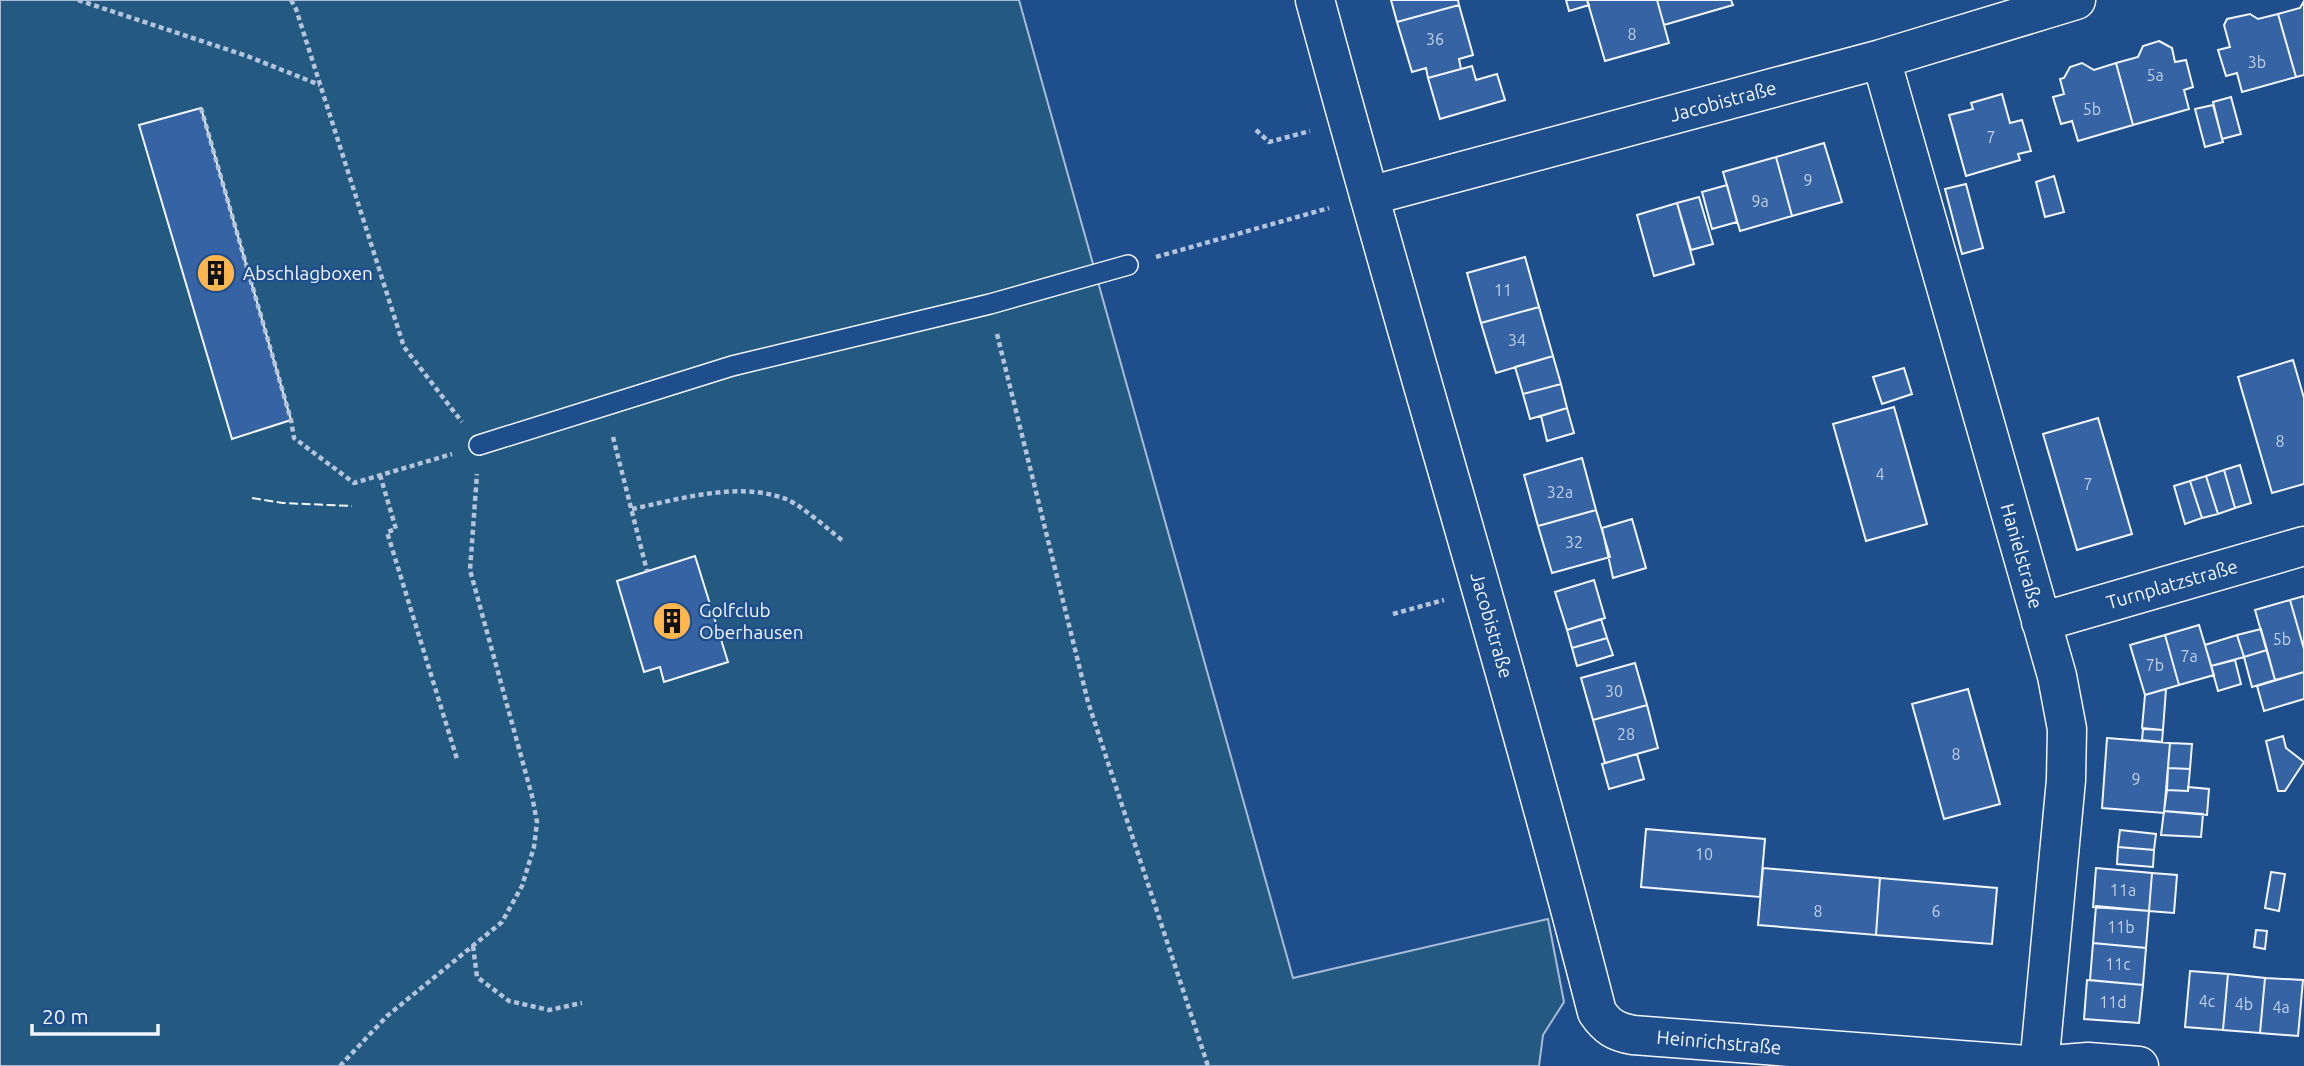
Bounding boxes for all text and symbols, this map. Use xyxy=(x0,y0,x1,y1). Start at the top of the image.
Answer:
house number: 8 xyxy=(1627,25,1637,43)
house number: 36 xyxy=(1426,30,1444,48)
house number: 3b xyxy=(2248,53,2266,71)
house number: 5a xyxy=(2146,66,2164,84)
street label: Jacobistraße xyxy=(1667,76,1779,126)
house number: 5b xyxy=(2083,100,2101,118)
house number: 7 xyxy=(1986,128,1996,146)
house number: 9 xyxy=(1803,171,1813,189)
house number: 9a xyxy=(1751,192,1769,210)
building icon: Abschlagboxen xyxy=(195,252,237,294)
place label: Abschlagboxen xyxy=(243,262,373,284)
house number: 11 xyxy=(1494,281,1512,299)
house number: 34 xyxy=(1508,331,1526,349)
house number: 8 xyxy=(2275,432,2285,450)
house number: 4 xyxy=(1875,465,1885,483)
house number: 7 xyxy=(2083,475,2093,493)
house number: 32a xyxy=(1547,483,1573,501)
street label: Hanielstraße xyxy=(1996,501,2048,611)
house number: 32 xyxy=(1565,533,1583,551)
street label: Turnplatzstraße xyxy=(2104,555,2240,613)
street label: Jacobistraße xyxy=(1466,569,1518,681)
place label: Golfclub Oberhausen xyxy=(699,599,804,643)
building icon: Golfclub Oberhausen xyxy=(651,600,693,642)
house number: 5b xyxy=(2273,630,2291,648)
house number: 7a xyxy=(2180,647,2198,665)
house number: 7b xyxy=(2146,656,2164,674)
house number: 30 xyxy=(1605,682,1623,700)
house number: 28 xyxy=(1617,725,1635,743)
house number: 8 xyxy=(1951,745,1961,763)
house number: 9 xyxy=(2131,770,2141,788)
house number: 10 xyxy=(1695,845,1713,863)
house number: 11a xyxy=(2110,881,2136,899)
house number: 8 xyxy=(1813,902,1823,920)
house number: 6 xyxy=(1931,902,1941,920)
house number: 11b xyxy=(2107,918,2135,936)
house number: 11c xyxy=(2105,955,2131,973)
scale bar xyxy=(32,992,158,1036)
house number: 4c xyxy=(2199,992,2216,1010)
house number: 11d xyxy=(2099,993,2127,1011)
house number: 4b xyxy=(2235,995,2253,1013)
house number: 4a xyxy=(2272,998,2290,1016)
text: 20 m xyxy=(42,1004,89,1028)
street label: Heinrichstraße xyxy=(1656,1026,1782,1058)

